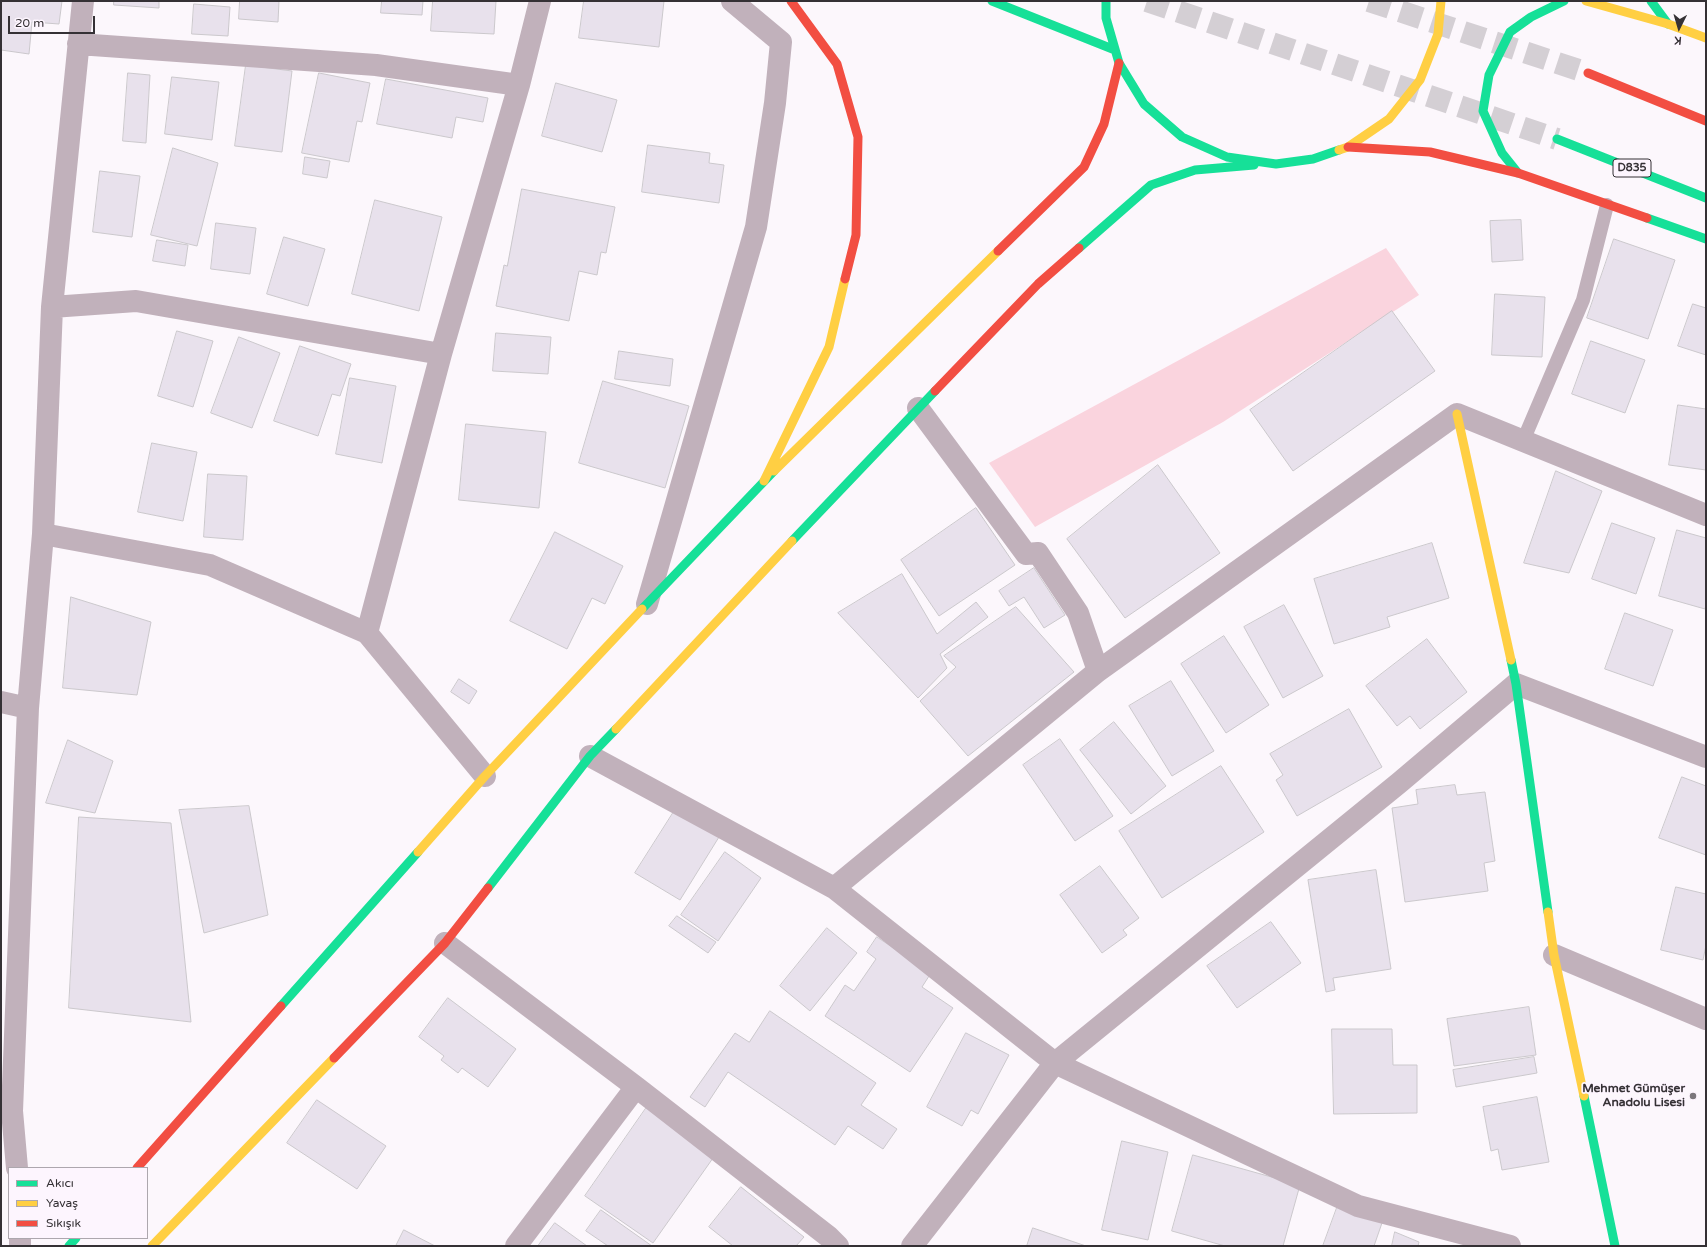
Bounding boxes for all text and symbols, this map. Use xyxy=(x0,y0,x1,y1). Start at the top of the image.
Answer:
scale bar xyxy=(10,8,97,34)
north arrow xyxy=(1659,8,1699,48)
text: 20 m xyxy=(15,16,44,30)
text: K xyxy=(1674,34,1682,47)
road number: D835 xyxy=(1613,159,1651,177)
place label: Mehmet Gümüşer Anadolu Lisesi xyxy=(1582,1082,1685,1110)
marker: Mehmet Gümüşer Anadolu Lisesi xyxy=(1688,1091,1698,1101)
legend xyxy=(8,1167,148,1239)
text: Akıcı xyxy=(46,1176,74,1190)
text: Yavaş xyxy=(46,1196,78,1210)
text: Sıkışık xyxy=(46,1216,81,1230)

